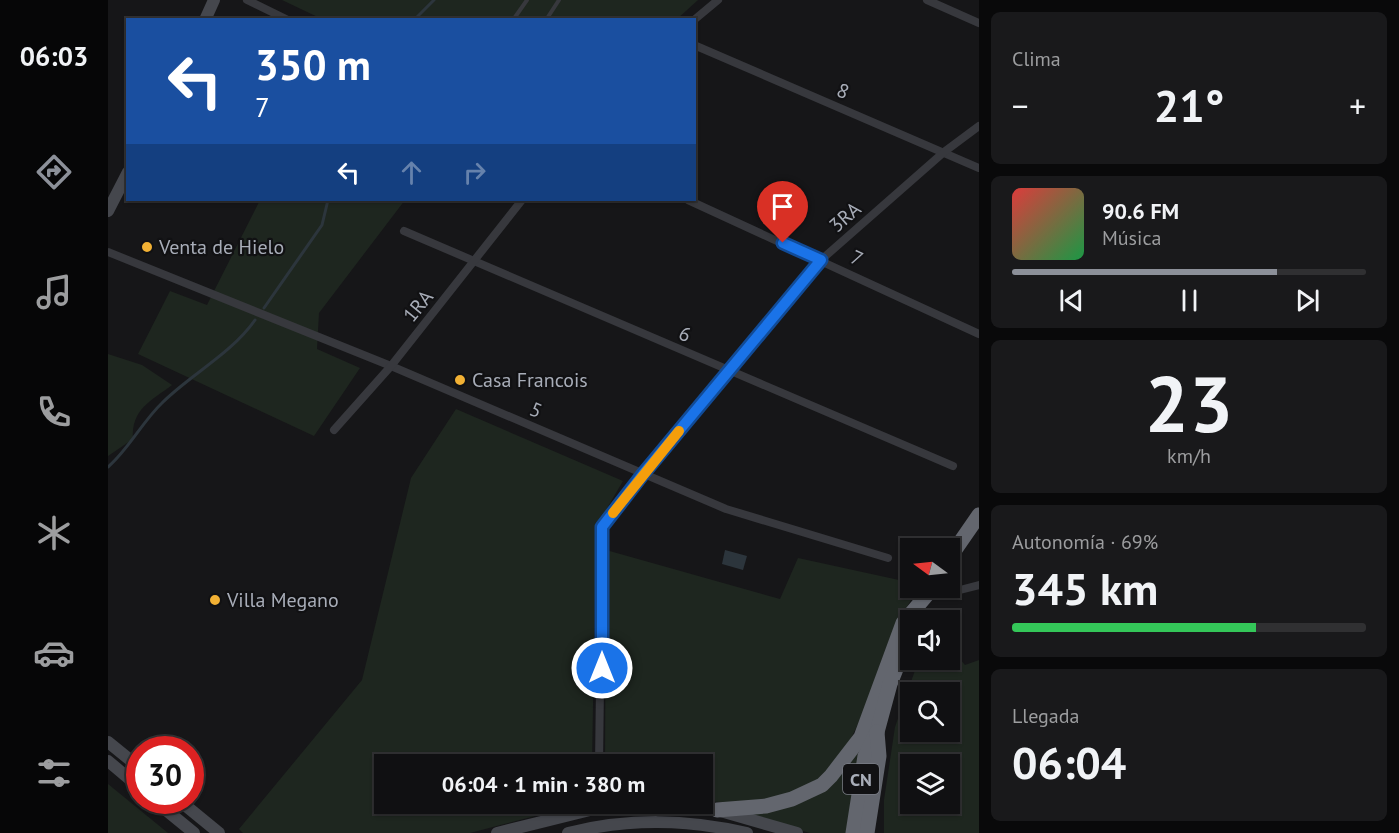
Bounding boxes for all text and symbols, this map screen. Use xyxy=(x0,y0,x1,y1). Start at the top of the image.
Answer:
text: 350 m xyxy=(255,37,371,92)
text: 06:03 xyxy=(20,39,88,73)
icon: left xyxy=(156,42,234,120)
text: Clima xyxy=(1012,46,1061,72)
text: 21° xyxy=(1154,76,1224,134)
street label: 8 xyxy=(833,77,853,105)
text: − xyxy=(1012,84,1029,127)
text: + xyxy=(1349,84,1366,127)
text: 7 xyxy=(255,90,270,124)
icon: directions xyxy=(33,151,75,193)
icon: left xyxy=(332,156,365,189)
icon: ahead xyxy=(395,156,428,189)
icon: right xyxy=(458,156,491,189)
pin xyxy=(757,181,808,243)
icon: arrive xyxy=(766,190,799,223)
street label: 3RA xyxy=(824,196,867,238)
text: 90.6 FM xyxy=(1102,197,1179,225)
text: Música xyxy=(1102,225,1161,251)
place label: Venta de Hielo xyxy=(158,234,284,260)
marker: Venta de Hielo xyxy=(140,240,154,254)
street label: 7 xyxy=(847,244,867,272)
icon: music xyxy=(33,271,75,313)
street label: 1RA xyxy=(397,284,439,327)
icon: previous xyxy=(1055,284,1088,317)
icon: pause xyxy=(1173,284,1206,317)
icon: next xyxy=(1291,284,1324,317)
street label: 6 xyxy=(675,320,695,348)
text: 23 xyxy=(1145,353,1233,454)
place label: Casa Francois xyxy=(472,367,588,393)
marker: Casa Francois xyxy=(453,373,467,387)
icon: phone xyxy=(33,391,75,433)
street label: 5 xyxy=(526,396,546,424)
text: km/h xyxy=(1167,443,1211,469)
icon: climate xyxy=(33,512,75,554)
text: Autonomía · 69% xyxy=(1012,529,1158,555)
north arrow xyxy=(900,538,960,598)
map controls xyxy=(900,538,960,814)
text: 345 km xyxy=(1012,559,1158,617)
place label: Villa Megano xyxy=(226,587,339,613)
marker: Villa Megano xyxy=(208,593,222,607)
button: sound xyxy=(900,610,960,670)
icon: car xyxy=(33,632,75,674)
position arrow xyxy=(570,636,634,700)
button: search xyxy=(900,682,960,742)
text: Llegada xyxy=(1012,703,1079,729)
text: 06:04 xyxy=(1012,733,1126,791)
speed limit sign: 30 xyxy=(126,736,204,814)
icon: filters xyxy=(33,752,75,794)
button: layers xyxy=(900,754,960,814)
road number: CN xyxy=(843,764,879,794)
text: 06:04 · 1 min · 380 m xyxy=(442,770,645,798)

